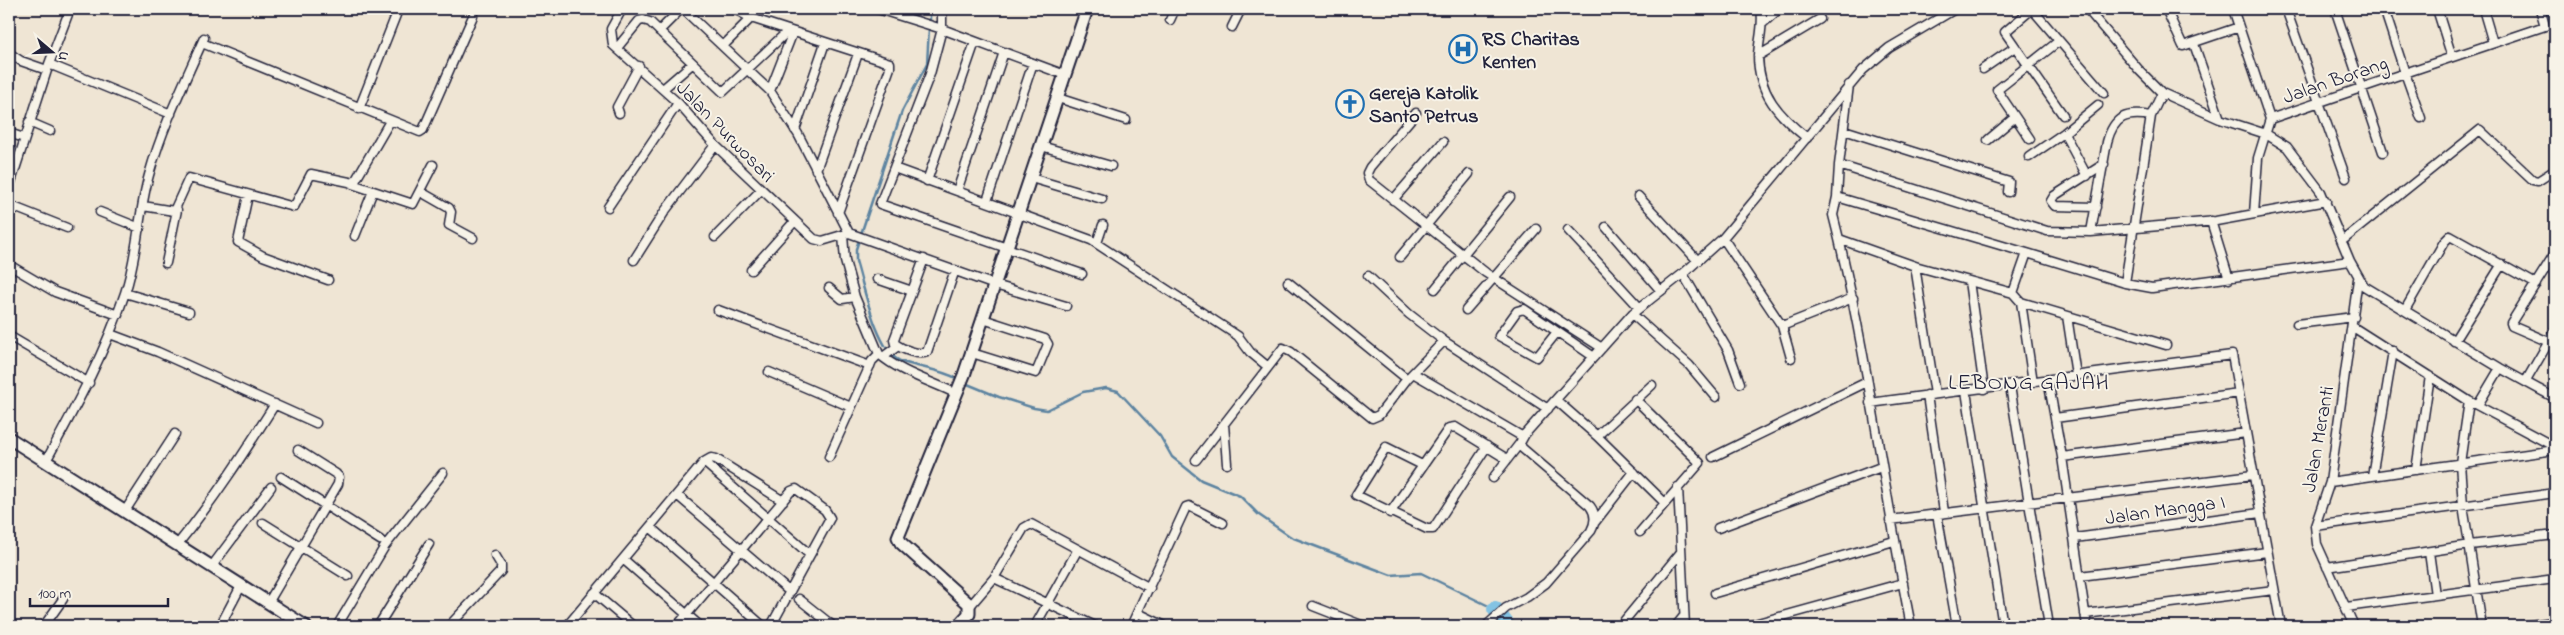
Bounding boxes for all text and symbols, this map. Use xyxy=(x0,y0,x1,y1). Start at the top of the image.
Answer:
place label: RS Charitas Kenten xyxy=(1482,26,1580,78)
north arrow xyxy=(28,28,78,78)
hospital icon: RS Charitas Kenten xyxy=(1448,34,1478,64)
text: U xyxy=(51,48,74,63)
street label: Jalan Borang xyxy=(2279,50,2393,114)
street label: Jalan Purwosari xyxy=(668,75,780,190)
place label: Gereja Katolik Santo Petrus xyxy=(1369,80,1479,132)
church icon: Gereja Katolik Santo Petrus xyxy=(1335,89,1365,119)
district label: LEBONG GAJAH xyxy=(1948,368,2110,400)
street label: Jalan Meranti xyxy=(2296,384,2343,495)
street label: Jalan Mangga I xyxy=(2103,489,2227,535)
scale bar xyxy=(30,575,168,607)
text: 100 m xyxy=(38,583,71,605)

